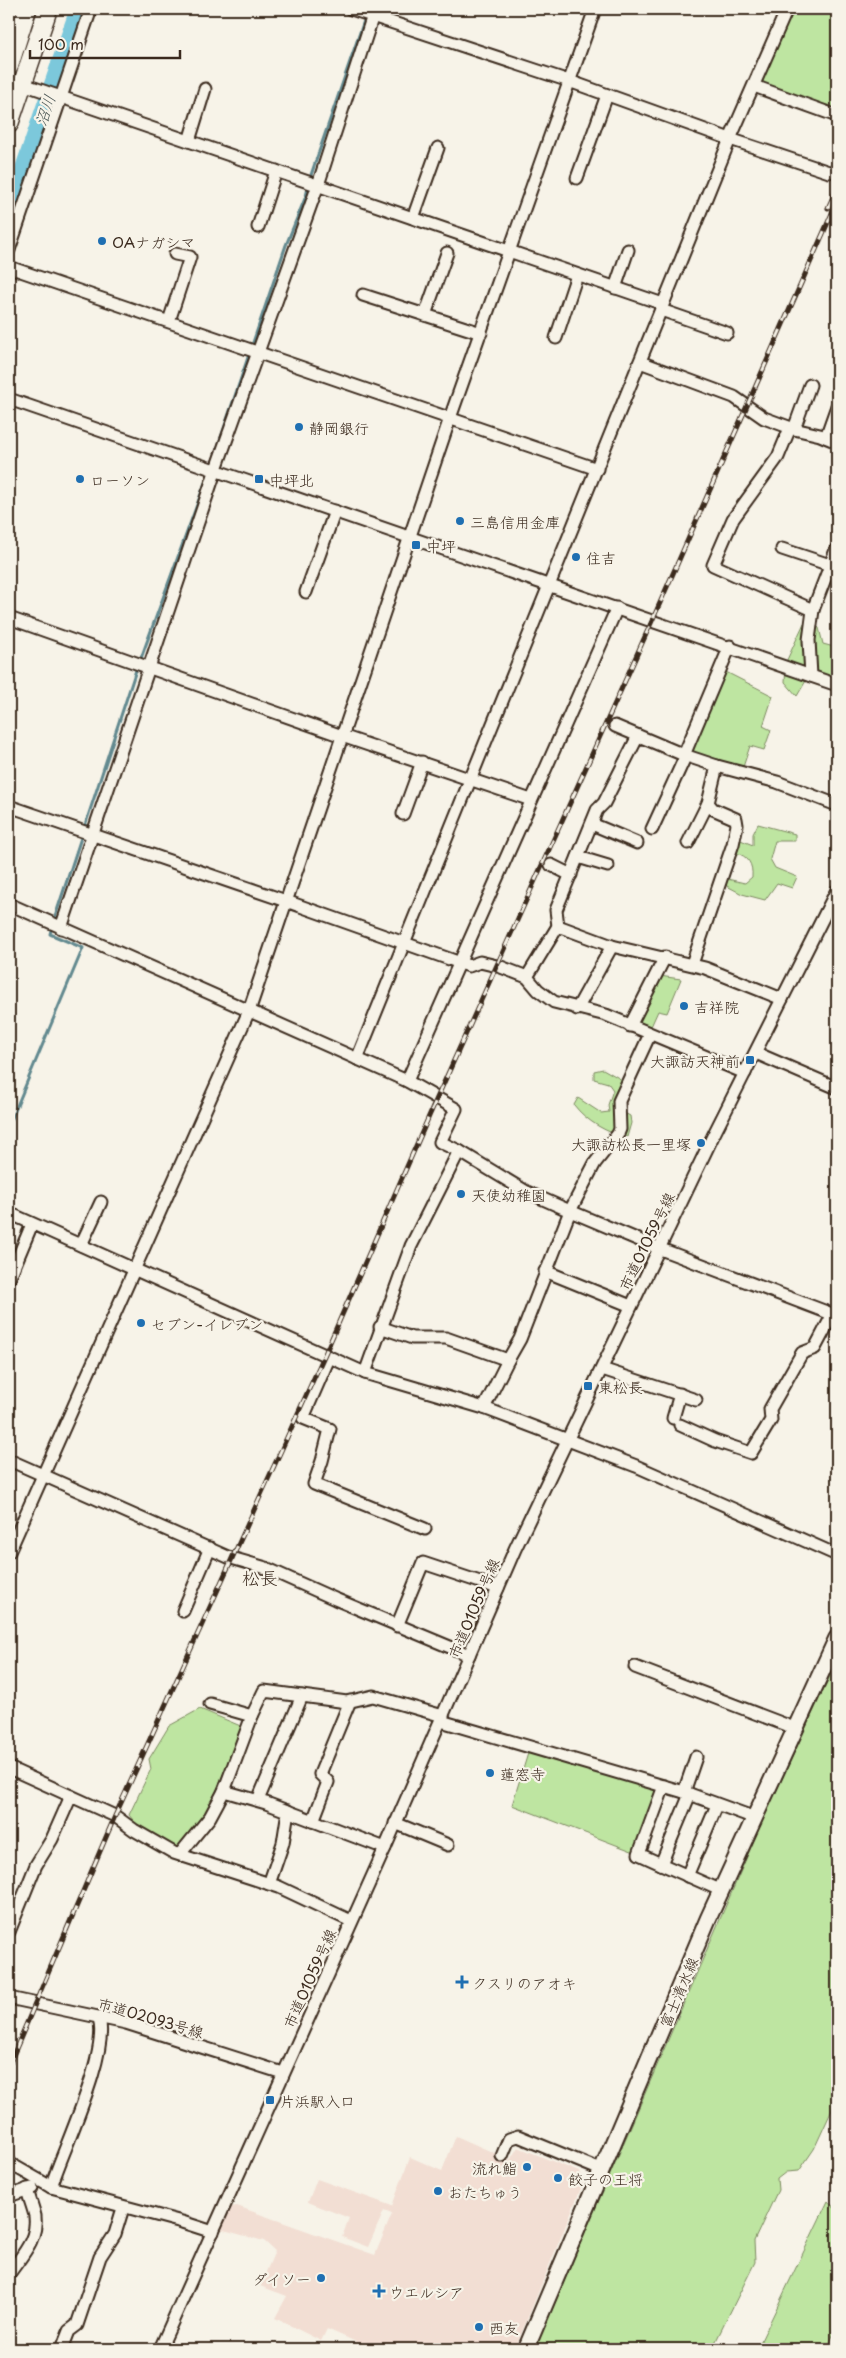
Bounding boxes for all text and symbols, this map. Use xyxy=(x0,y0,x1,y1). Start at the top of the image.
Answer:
scale bar xyxy=(30,28,180,60)
text: 100 m xyxy=(38,32,84,55)
water label: 沼川 xyxy=(27,91,61,129)
place label: OAナガシマ xyxy=(112,230,195,253)
marker: OAナガシマ xyxy=(96,235,108,247)
place label: 静岡銀行 xyxy=(309,416,369,439)
marker: 静岡銀行 xyxy=(293,421,305,433)
place label: ローソン xyxy=(90,468,150,491)
place label: 中坪北 xyxy=(269,468,314,491)
marker: ローソン xyxy=(74,473,86,485)
marker: 中坪北 xyxy=(253,473,265,485)
place label: 三島信用金庫 xyxy=(470,510,560,533)
marker: 三島信用金庫 xyxy=(454,515,466,527)
place label: 中坪 xyxy=(426,534,456,557)
marker: 中坪 xyxy=(410,539,422,551)
place label: 住吉 xyxy=(586,546,616,569)
marker: 住吉 xyxy=(570,551,582,563)
place label: 吉祥院 xyxy=(694,995,739,1018)
marker: 吉祥院 xyxy=(678,1000,690,1012)
place label: 大諏訪天神前 xyxy=(650,1049,740,1072)
marker: 大諏訪天神前 xyxy=(744,1054,756,1066)
place label: 大諏訪松長一里塚 xyxy=(571,1132,691,1155)
marker: 大諏訪松長一里塚 xyxy=(695,1137,707,1149)
place label: 天使幼稚園 xyxy=(471,1183,546,1206)
marker: 天使幼稚園 xyxy=(455,1188,467,1200)
street label: 市道01059号線 xyxy=(612,1188,680,1294)
place label: セブン-イレブン xyxy=(151,1312,263,1335)
marker: セブン-イレブン xyxy=(135,1317,147,1329)
place label: 東松長 xyxy=(598,1375,643,1398)
marker: 東松長 xyxy=(582,1380,594,1392)
street label: 市道01059号線 xyxy=(442,1554,504,1662)
district label: 松長 xyxy=(242,1564,278,1591)
place label: 蓮窓寺 xyxy=(500,1762,545,1785)
marker: 蓮窓寺 xyxy=(484,1767,496,1779)
street label: 市道01059号線 xyxy=(277,1924,341,2032)
street label: 富士清水線 xyxy=(653,1953,703,2031)
place label: クスリのアオキ xyxy=(472,1971,577,1994)
marker: クスリのアオキ xyxy=(456,1976,468,1988)
street label: 市道02093号線 xyxy=(95,1991,207,2043)
place label: 片浜駅入口 xyxy=(280,2089,355,2112)
marker: 片浜駅入口 xyxy=(264,2094,276,2106)
place label: 流れ鮨 xyxy=(472,2156,517,2179)
marker: 流れ鮨 xyxy=(521,2161,533,2173)
place label: 餃子の王将 xyxy=(568,2167,643,2190)
marker: 餃子の王将 xyxy=(552,2172,564,2184)
place label: おたちゅう xyxy=(448,2180,522,2203)
marker: おたちゅう xyxy=(432,2185,444,2197)
place label: ダイソー xyxy=(252,2267,311,2290)
marker: ダイソー xyxy=(315,2272,327,2284)
place label: ウエルシア xyxy=(389,2280,464,2303)
marker: ウエルシア xyxy=(373,2285,385,2297)
place label: 西友 xyxy=(489,2316,519,2339)
marker: 西友 xyxy=(473,2321,485,2333)

